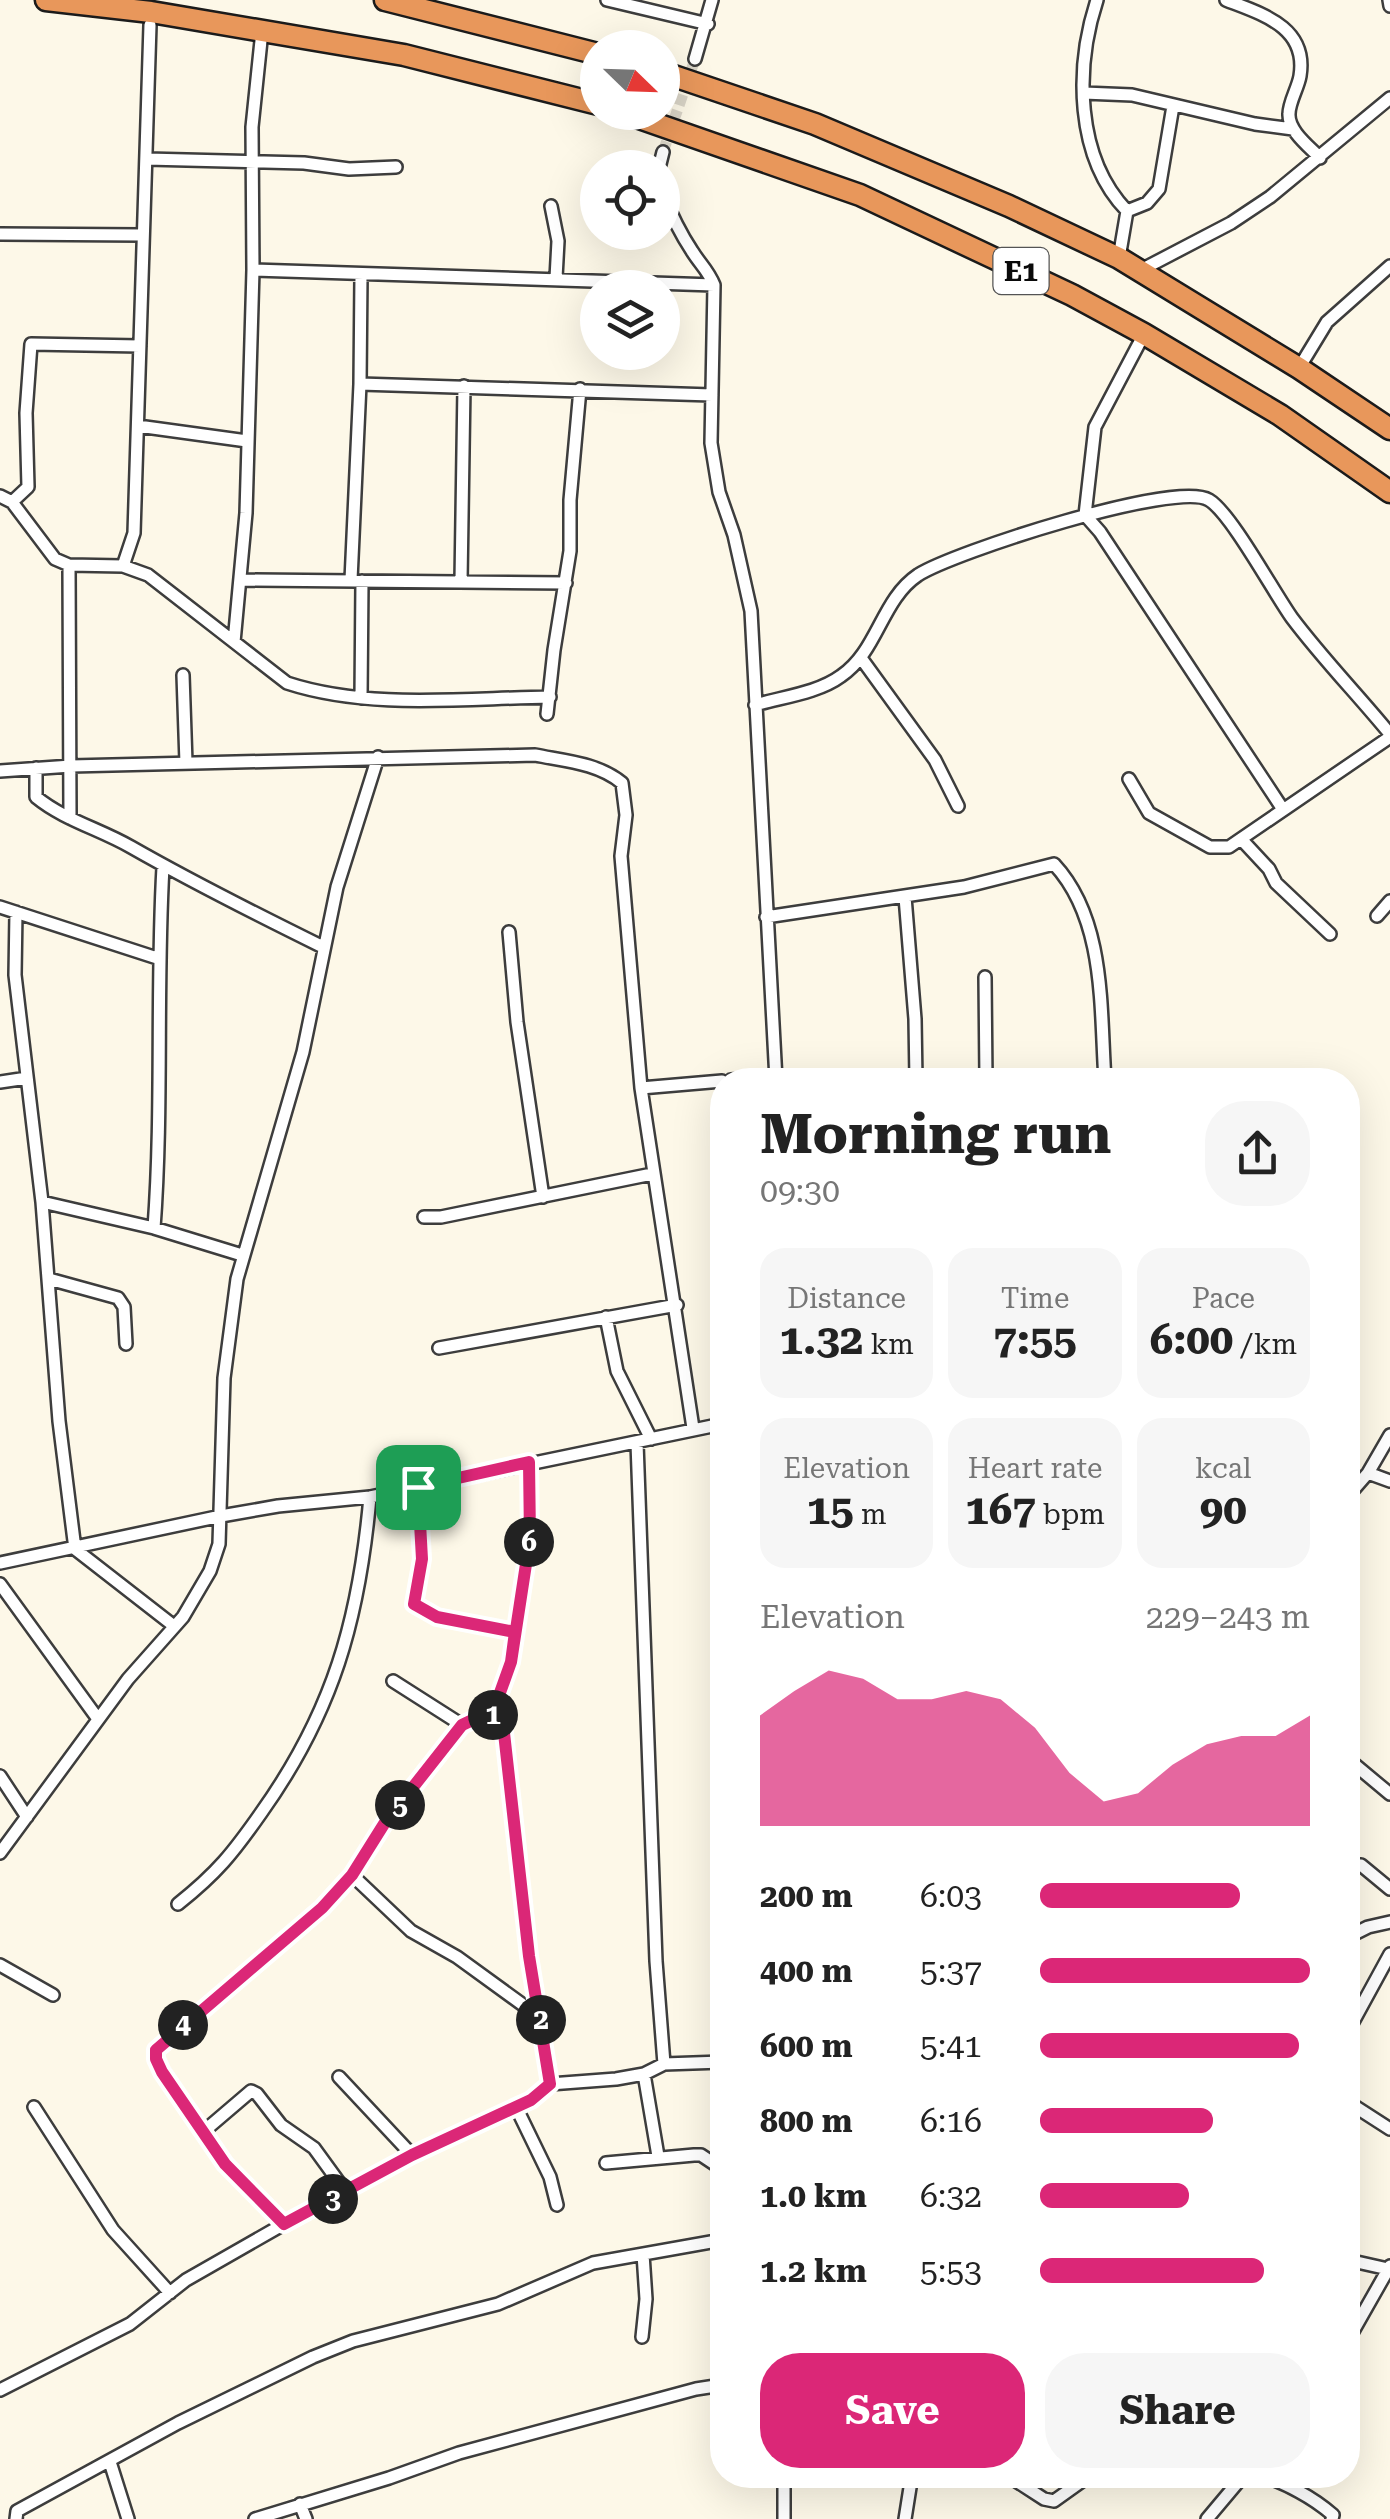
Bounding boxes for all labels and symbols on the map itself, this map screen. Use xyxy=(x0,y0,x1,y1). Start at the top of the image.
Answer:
north arrow xyxy=(580,30,680,130)
road number: E1 xyxy=(994,248,1048,294)
pin xyxy=(376,1445,461,1530)
pin: 6 xyxy=(504,1517,554,1567)
pin: 1 xyxy=(468,1690,518,1740)
pin: 5 xyxy=(375,1780,425,1830)
pin: 2 xyxy=(516,1995,566,2045)
pin: 4 xyxy=(158,2000,208,2050)
pin: 3 xyxy=(308,2174,358,2224)

